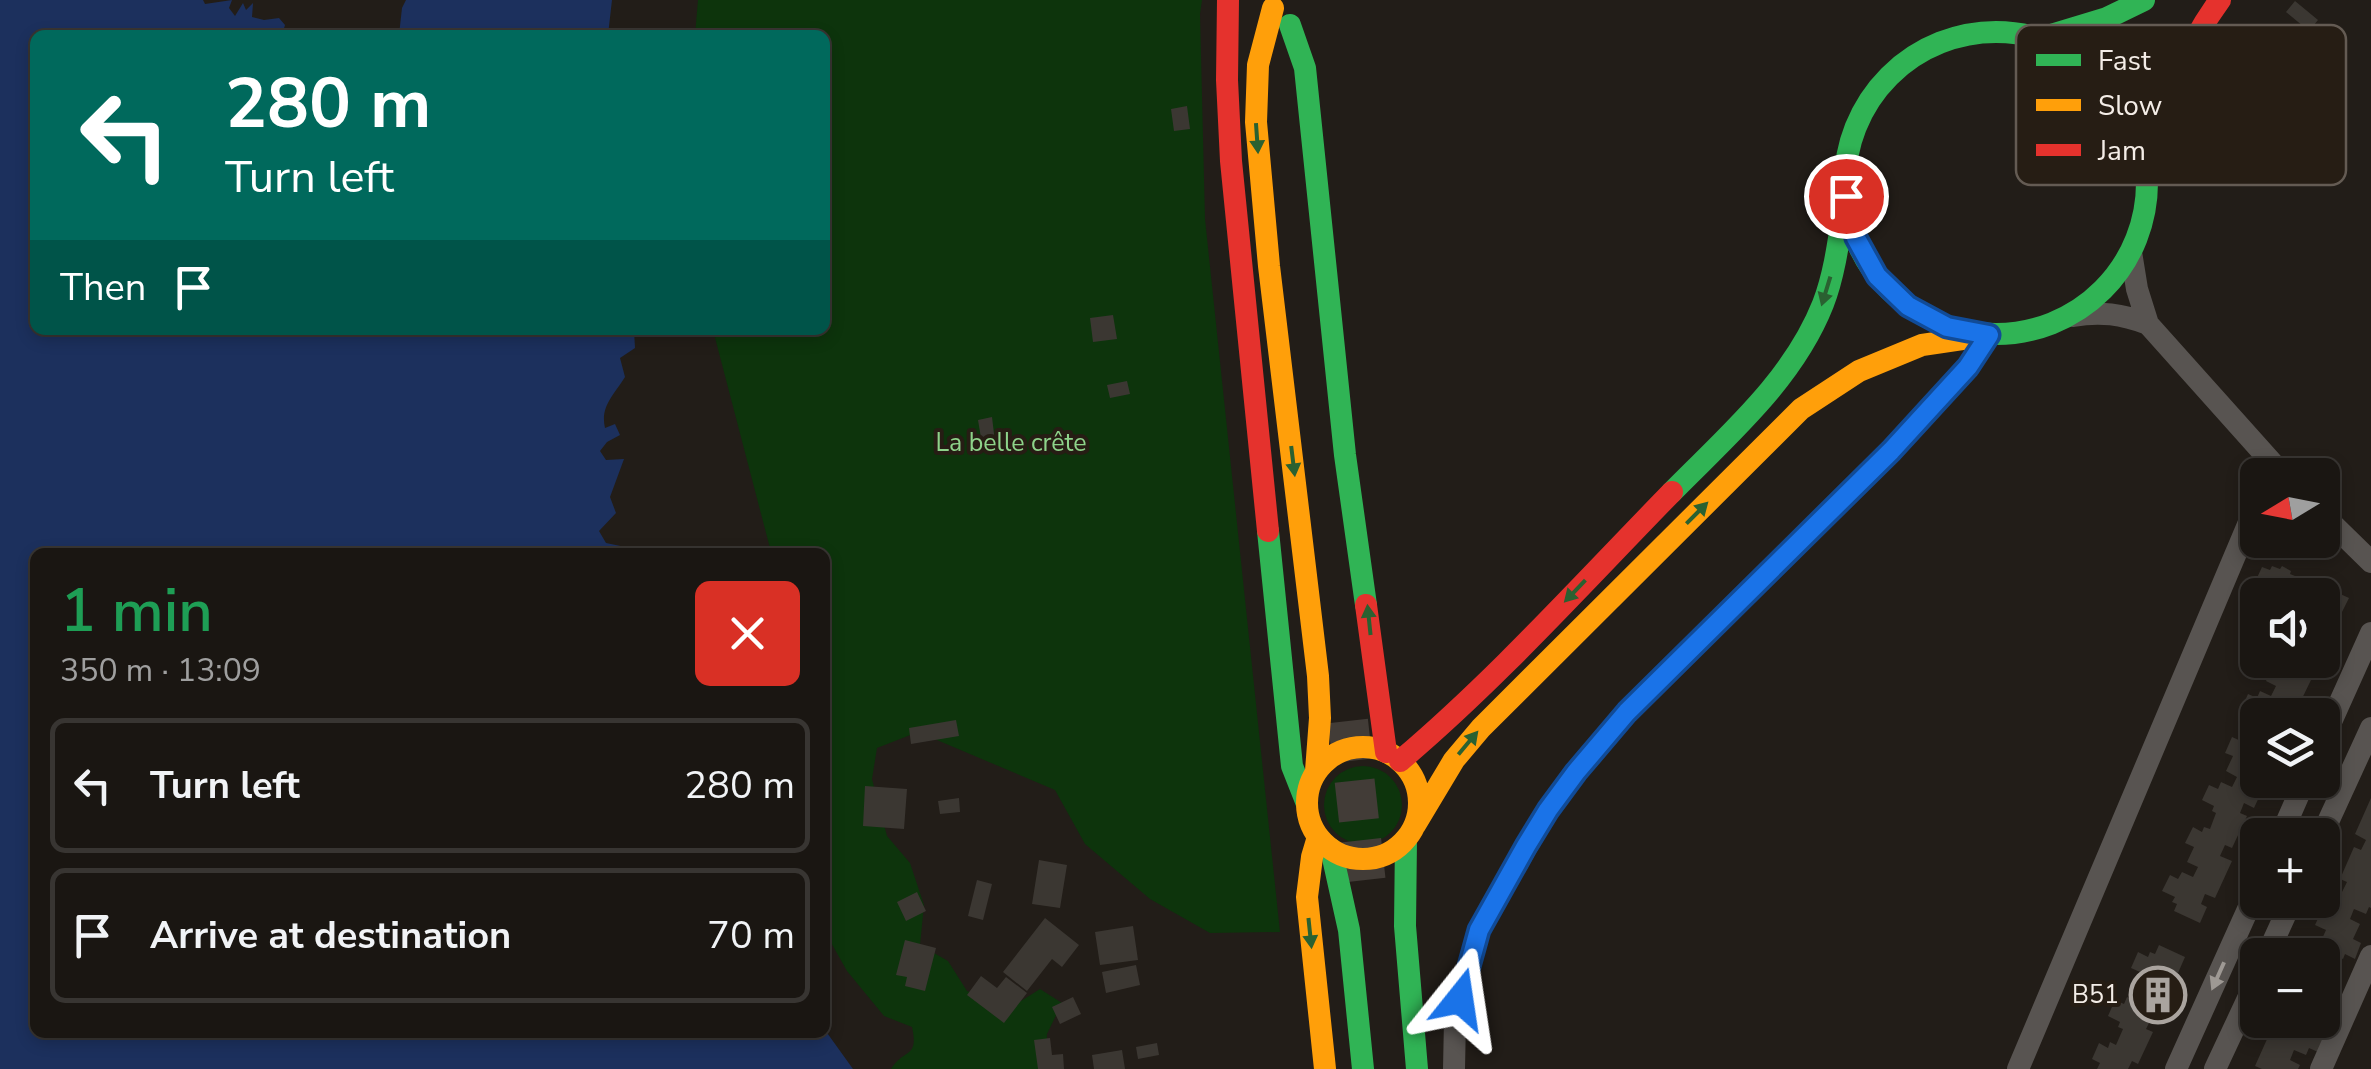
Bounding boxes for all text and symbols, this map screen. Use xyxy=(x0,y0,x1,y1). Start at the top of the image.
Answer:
legend xyxy=(2016,25,2346,185)
text: Fast xyxy=(2098,42,2151,80)
text: 280 m xyxy=(225,56,431,152)
icon: left xyxy=(60,70,190,200)
text: Slow xyxy=(2098,87,2162,125)
one-way arrow xyxy=(1250,123,1266,155)
text: Jam xyxy=(2097,132,2146,170)
text: Turn left xyxy=(225,147,394,208)
pin xyxy=(1804,154,1889,239)
icon: arrive xyxy=(1819,169,1874,224)
icon: arrive xyxy=(166,260,221,315)
text: Then xyxy=(60,262,146,313)
one-way arrow xyxy=(1818,276,1833,306)
park label: La belle crête xyxy=(935,426,1087,460)
one-way arrow xyxy=(1285,446,1301,478)
north arrow xyxy=(2240,458,2340,558)
map controls xyxy=(2240,458,2340,1038)
one-way arrow xyxy=(1684,502,1708,525)
text: 1 min xyxy=(60,570,213,652)
button: sound xyxy=(2240,578,2340,678)
one-way arrow xyxy=(1564,579,1587,603)
button: close xyxy=(695,581,800,686)
one-way arrow xyxy=(1361,604,1377,636)
text: 350 m · 13:09 xyxy=(60,649,261,692)
button: layers xyxy=(2240,698,2340,798)
one-way arrow xyxy=(1457,731,1478,756)
icon: left xyxy=(65,758,120,813)
text: Turn left xyxy=(150,760,300,811)
text: 280 m xyxy=(684,760,795,811)
button: + xyxy=(2240,818,2340,918)
icon: arrive xyxy=(65,908,120,963)
text: Arrive at destination xyxy=(150,910,511,961)
text: 70 m xyxy=(707,910,795,961)
one-way arrow xyxy=(1303,918,1319,950)
button: − xyxy=(2240,938,2340,1038)
position arrow xyxy=(1408,947,1512,1051)
one-way arrow xyxy=(2209,962,2226,991)
building icon: B51 xyxy=(2128,965,2188,1025)
place label: B51 xyxy=(2072,978,2119,1012)

